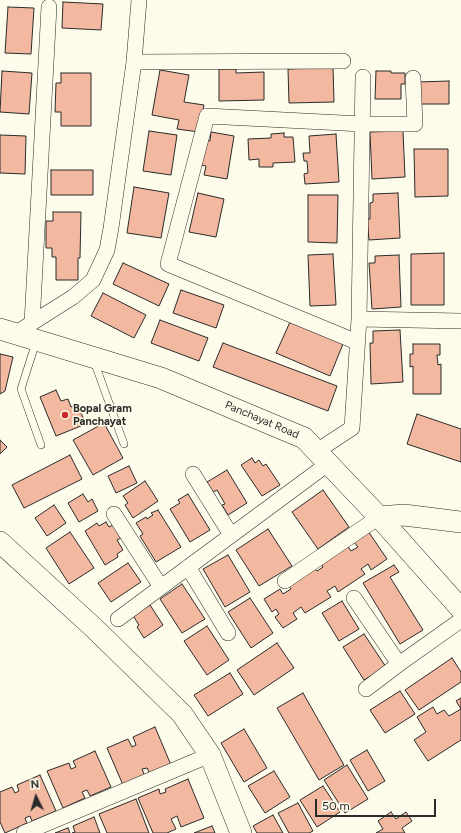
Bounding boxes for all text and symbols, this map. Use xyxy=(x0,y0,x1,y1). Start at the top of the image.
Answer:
street label: Panchayat Road xyxy=(223,398,301,442)
place label: Bopal Gram Panchayat xyxy=(73,402,132,428)
marker: Bopal Gram Panchayat xyxy=(60,410,70,420)
north arrow xyxy=(16,777,56,817)
text: N xyxy=(30,778,40,791)
scale bar xyxy=(317,791,438,817)
text: 50 m xyxy=(322,799,350,813)

